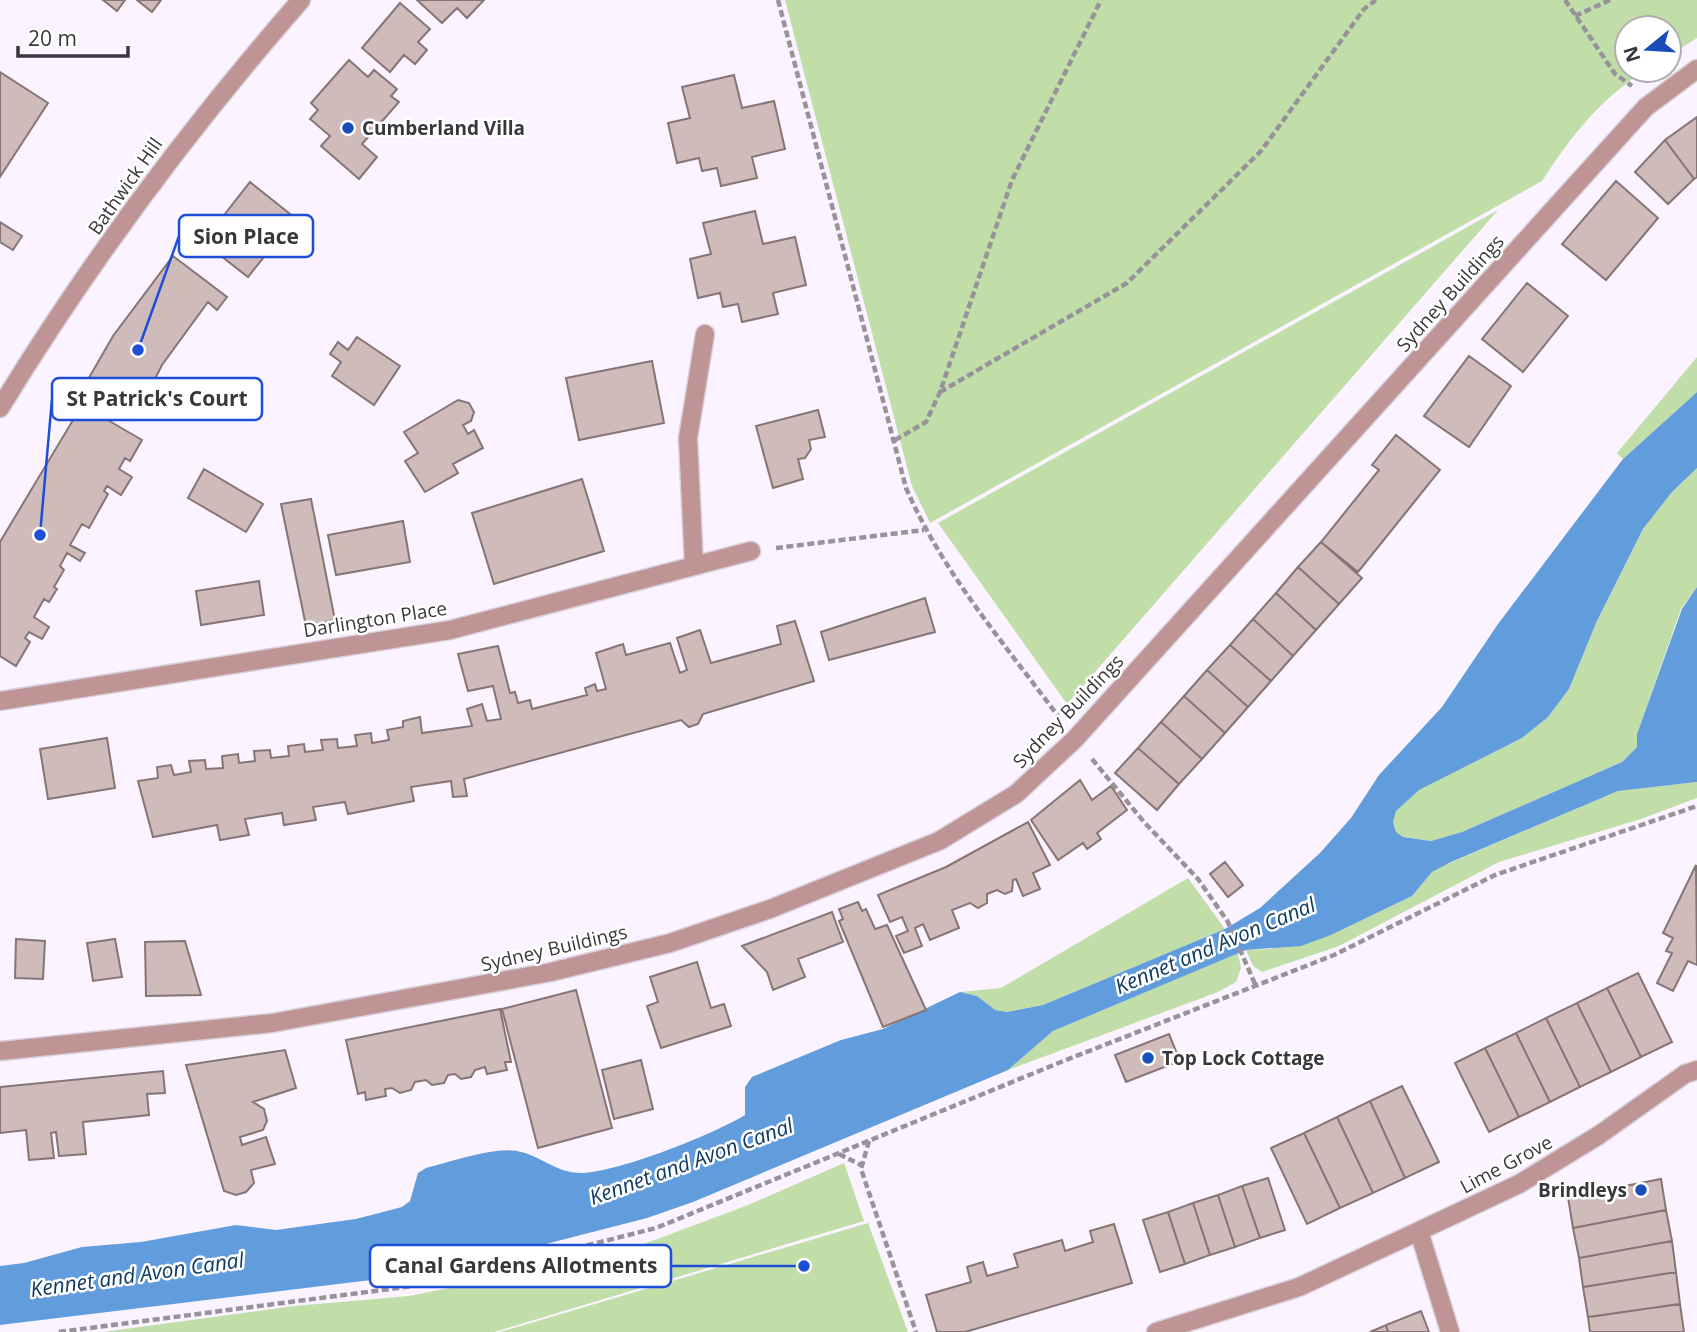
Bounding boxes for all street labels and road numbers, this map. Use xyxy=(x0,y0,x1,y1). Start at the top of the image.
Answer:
street label: Bathwick Hill xyxy=(82,132,168,240)
street label: Sydney Buildings xyxy=(1390,229,1510,357)
street label: Darlington Place xyxy=(301,595,449,643)
street label: Sydney Buildings xyxy=(1007,648,1129,774)
street label: Sydney Buildings xyxy=(478,919,630,977)
street label: Lime Grove xyxy=(1455,1129,1557,1199)

